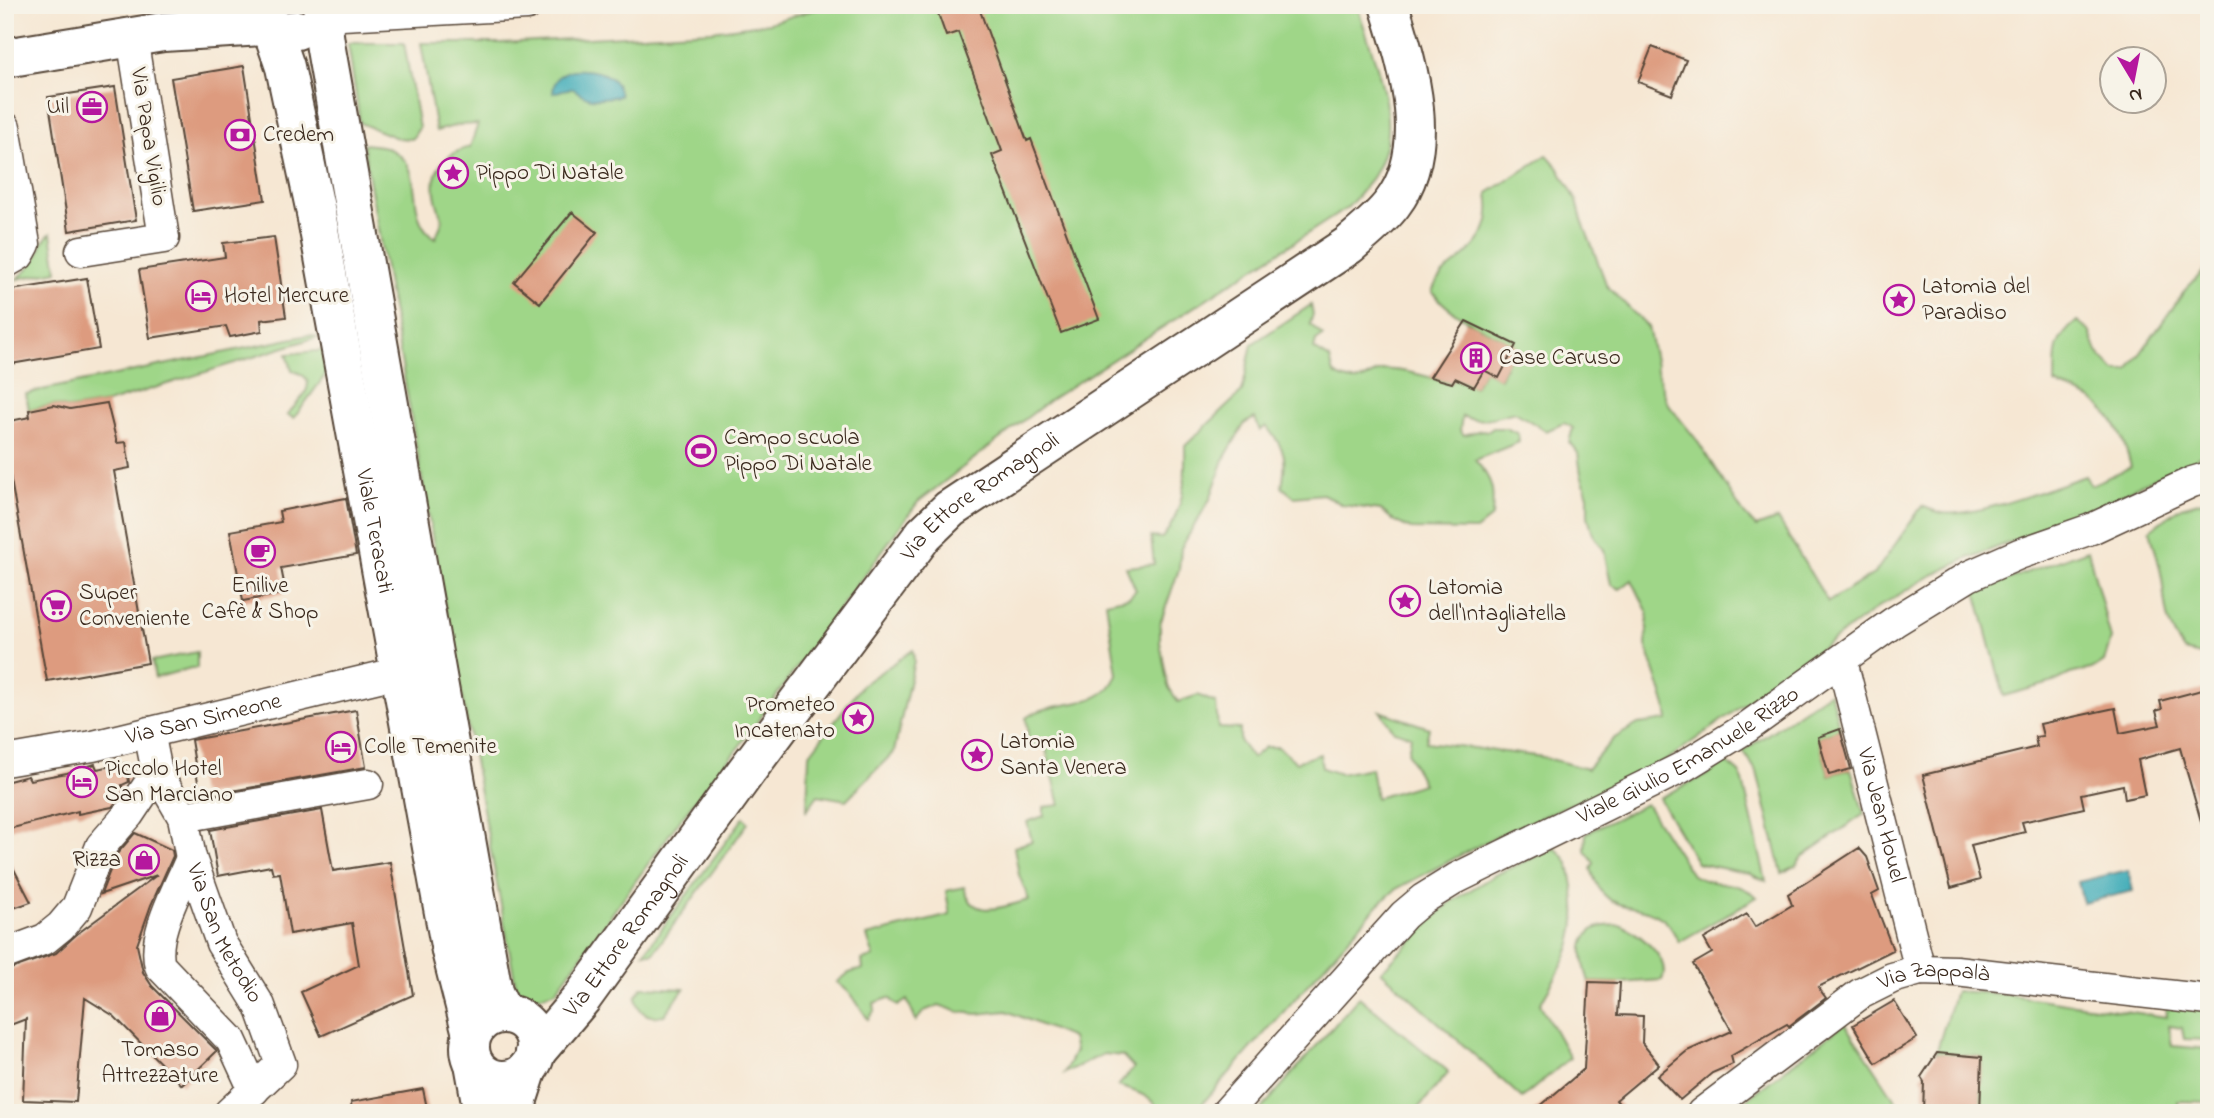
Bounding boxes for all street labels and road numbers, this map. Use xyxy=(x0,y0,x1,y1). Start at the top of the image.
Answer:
street label: Via Papa Vigilio xyxy=(120,64,175,209)
street label: Via Ettore Romagnoli xyxy=(892,424,1066,569)
street label: Viale Teracati xyxy=(346,465,402,596)
street label: Viale Giulio Emanuele Rizzo xyxy=(1570,678,1806,834)
street label: Via San Simeone xyxy=(121,684,286,754)
street label: Via Jean Houel xyxy=(1848,743,1914,886)
street label: Via Ettore Romagnoli xyxy=(555,847,697,1025)
street label: Via San Metodio xyxy=(177,858,271,1010)
street label: Via Zappalà xyxy=(1871,953,1992,999)

